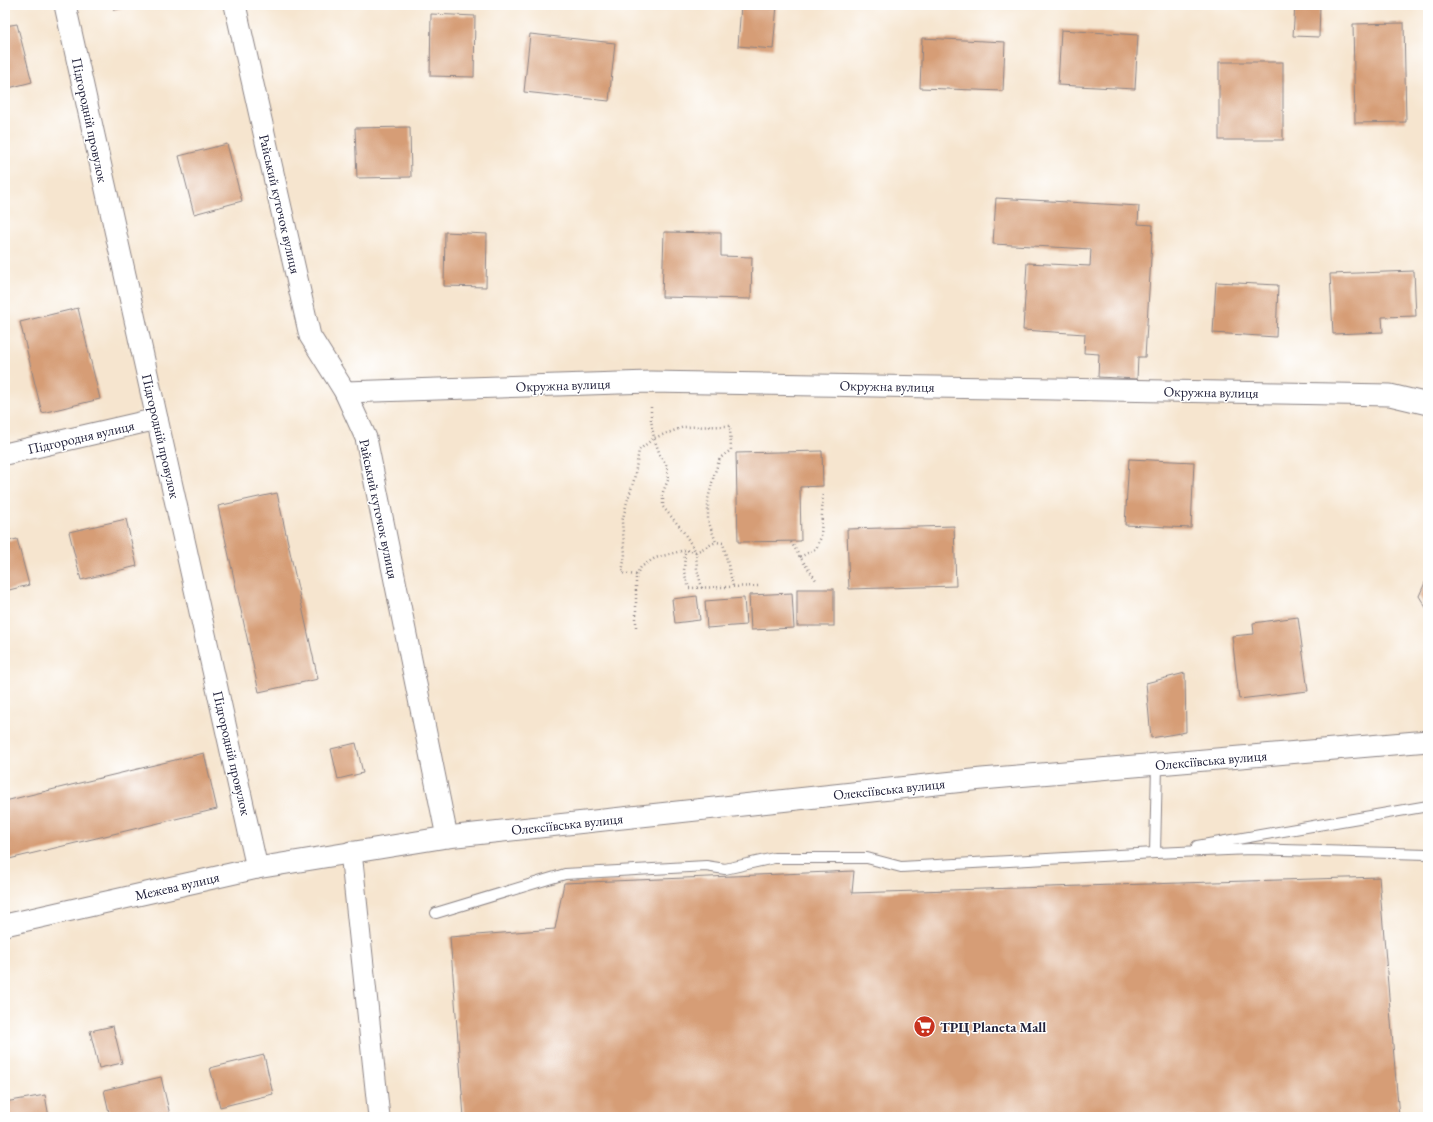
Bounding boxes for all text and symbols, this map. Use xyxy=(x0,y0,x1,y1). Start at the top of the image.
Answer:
street label: Підгородній провулок xyxy=(68,56,112,185)
street label: Райський куточок вулиця xyxy=(255,133,305,275)
street label: Підгородній провулок xyxy=(138,372,184,500)
street label: Окружна вулиця xyxy=(515,374,611,396)
street label: Окружна вулиця xyxy=(839,376,935,396)
street label: Окружна вулиця xyxy=(1163,382,1259,402)
street label: Підгородня вулиця xyxy=(26,416,136,458)
street label: Райський куточок вулиця xyxy=(355,437,403,581)
street label: Підгородній провулок xyxy=(209,689,255,817)
street label: Олексіївська вулиця xyxy=(1154,746,1268,774)
street label: Олексіївська вулиця xyxy=(832,774,946,804)
street label: Олексіївська вулиця xyxy=(510,809,624,839)
street label: Межева вулиця xyxy=(133,868,221,904)
supermarket icon: ТРЦ Planeta Mall xyxy=(911,1014,937,1040)
place label: ТРЦ Planeta Mall xyxy=(940,1018,1046,1036)

